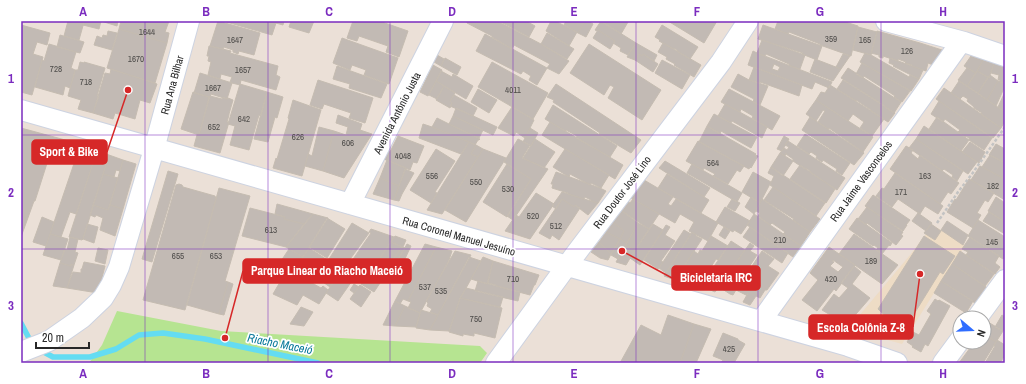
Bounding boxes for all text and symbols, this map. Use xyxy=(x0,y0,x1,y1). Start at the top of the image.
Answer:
text: A xyxy=(79,3,87,20)
text: B xyxy=(202,3,210,20)
text: C xyxy=(325,3,333,20)
text: D xyxy=(448,3,456,20)
text: E xyxy=(570,3,578,20)
text: F xyxy=(694,3,701,20)
text: G xyxy=(816,3,824,20)
text: H xyxy=(939,3,947,20)
house number: 1644 xyxy=(139,26,155,38)
house number: 359 xyxy=(825,33,837,45)
house number: 1647 xyxy=(227,34,243,46)
house number: 165 xyxy=(859,34,871,46)
house number: 126 xyxy=(901,45,913,57)
house number: 1670 xyxy=(128,53,144,65)
street label: Rua Ana Bilhar xyxy=(157,54,187,116)
house number: 728 xyxy=(50,63,62,75)
house number: 1657 xyxy=(235,64,251,76)
text: 1 xyxy=(8,70,14,87)
street label: Avenida Antônio Justa xyxy=(370,70,424,157)
text: 1 xyxy=(1012,70,1018,87)
house number: 718 xyxy=(80,76,92,88)
house number: 1667 xyxy=(205,82,221,94)
house number: 4011 xyxy=(505,84,521,96)
house number: 642 xyxy=(238,113,250,125)
house number: 652 xyxy=(208,121,220,133)
house number: 626 xyxy=(292,131,304,143)
house number: 606 xyxy=(342,137,354,149)
street label: Rua Jaime Vasconcelos xyxy=(827,137,895,224)
callout: Sport & Bike xyxy=(32,140,107,164)
text: Sport & Bike xyxy=(39,144,99,160)
house number: 4048 xyxy=(395,150,411,162)
street label: Rua Doutor José Lino xyxy=(590,153,654,231)
house number: 564 xyxy=(707,157,719,169)
house number: 556 xyxy=(426,170,438,182)
house number: 163 xyxy=(919,170,931,182)
house number: 550 xyxy=(470,176,482,188)
house number: 182 xyxy=(987,180,999,192)
house number: 530 xyxy=(502,183,514,195)
text: 2 xyxy=(8,184,14,201)
text: 2 xyxy=(1012,184,1018,201)
house number: 171 xyxy=(895,186,907,198)
house number: 520 xyxy=(527,210,539,222)
street label: Rua Coronel Manuel Jesuíno xyxy=(401,213,517,259)
house number: 512 xyxy=(550,220,562,232)
house number: 613 xyxy=(265,224,277,236)
house number: 210 xyxy=(774,234,786,246)
house number: 145 xyxy=(986,236,998,248)
house number: 655 xyxy=(172,250,184,262)
house number: 653 xyxy=(210,250,222,262)
house number: 189 xyxy=(865,255,877,267)
callout: Parque Linear do Riacho Maceió xyxy=(243,259,411,283)
text: Parque Linear do Riacho Maceió xyxy=(251,263,403,279)
callout: Bicicletaria IRC xyxy=(672,266,760,290)
text: Bicicletaria IRC xyxy=(680,270,752,286)
house number: 710 xyxy=(507,273,519,285)
house number: 420 xyxy=(825,273,837,285)
house number: 537 xyxy=(419,281,431,293)
house number: 535 xyxy=(435,285,447,297)
text: 3 xyxy=(8,297,14,314)
text: 3 xyxy=(1012,297,1018,314)
north arrow xyxy=(952,310,992,350)
house number: 750 xyxy=(470,313,482,325)
callout: Escola Colônia Z-8 xyxy=(809,315,913,339)
text: Escola Colônia Z-8 xyxy=(817,320,906,336)
scale bar xyxy=(36,324,89,350)
text: N xyxy=(974,328,989,339)
text: 20 m xyxy=(42,330,64,346)
water label: Riacho Maceió xyxy=(246,330,315,358)
house number: 425 xyxy=(723,343,735,355)
text: A xyxy=(79,365,87,382)
text: B xyxy=(202,365,210,382)
text: C xyxy=(325,365,333,382)
text: D xyxy=(448,365,456,382)
text: E xyxy=(570,365,578,382)
text: F xyxy=(694,365,701,382)
text: G xyxy=(816,365,824,382)
text: H xyxy=(939,365,947,382)

